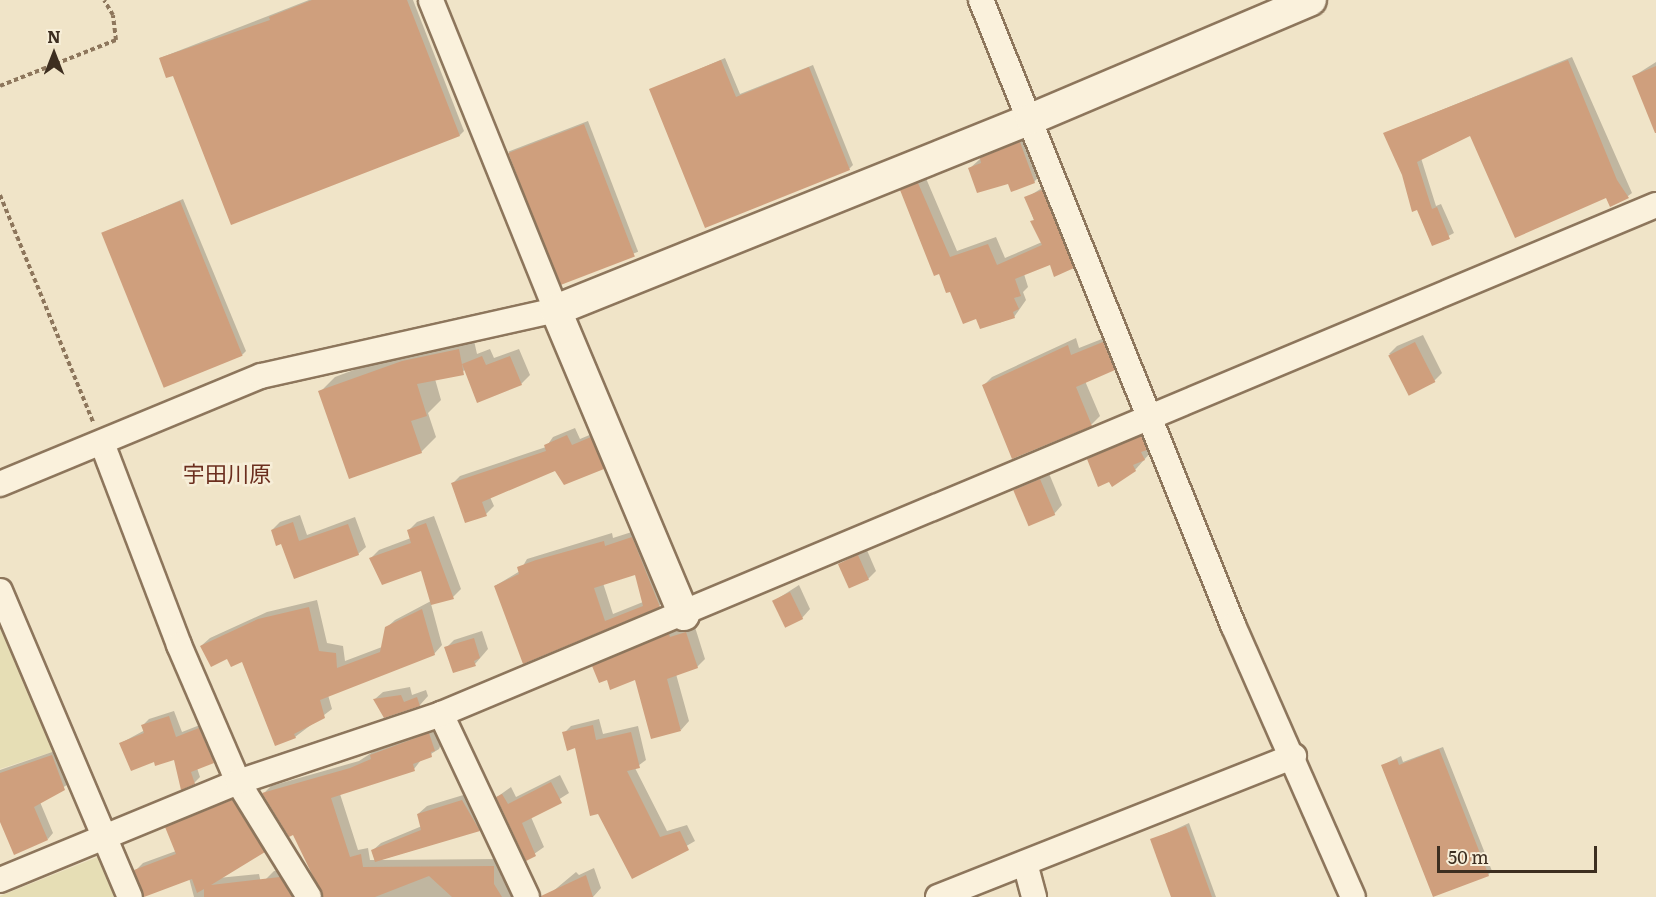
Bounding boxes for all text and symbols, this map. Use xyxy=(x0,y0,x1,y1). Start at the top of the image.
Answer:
north arrow xyxy=(24,24,84,84)
text: N xyxy=(47,24,61,48)
district label: 宇田川原 xyxy=(183,460,271,486)
scale bar xyxy=(1440,834,1600,872)
text: 50 m xyxy=(1448,843,1489,870)

